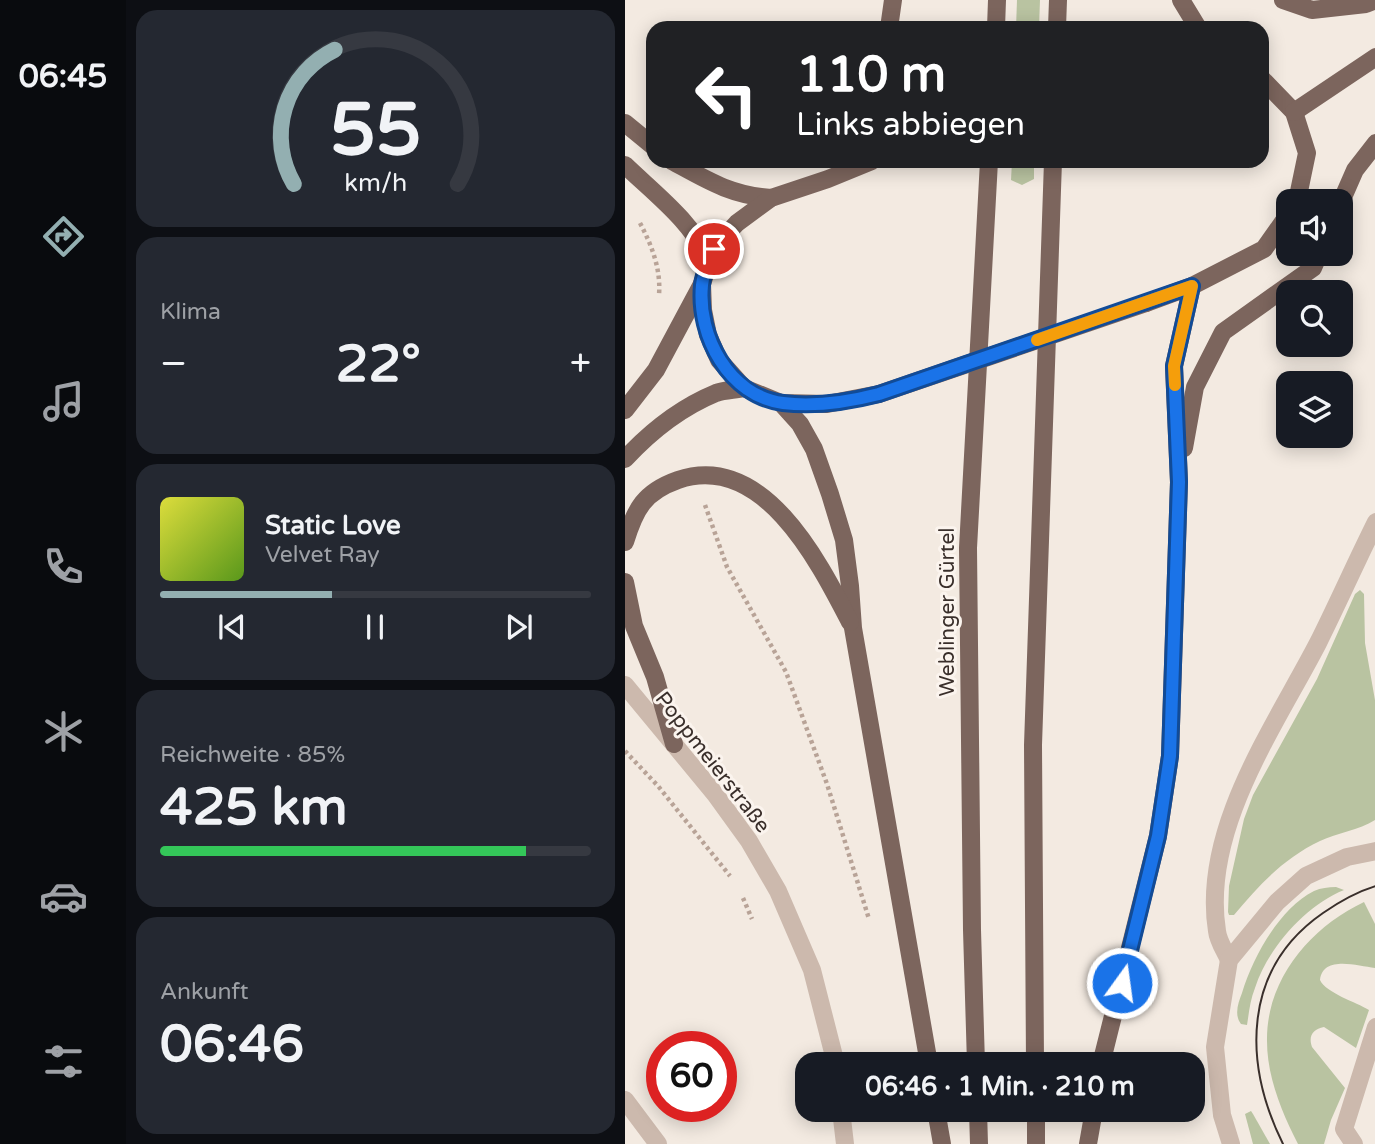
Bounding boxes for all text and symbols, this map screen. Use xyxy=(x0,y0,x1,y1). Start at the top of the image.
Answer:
text: 110 m xyxy=(796,46,946,105)
icon: left xyxy=(681,49,772,140)
text: 06:45 xyxy=(19,58,107,96)
text: 55 xyxy=(330,88,421,176)
text: Links abbiegen xyxy=(796,106,1025,144)
text: km/h xyxy=(344,168,407,198)
map controls xyxy=(1276,189,1353,448)
button: sound xyxy=(1276,189,1353,266)
icon: directions xyxy=(39,212,88,261)
pin xyxy=(684,219,744,279)
icon: arrive xyxy=(695,230,733,268)
button: search xyxy=(1276,280,1353,357)
text: Klima xyxy=(160,298,221,326)
text: 22° xyxy=(336,333,421,396)
text: − xyxy=(160,341,187,387)
text: + xyxy=(570,341,591,387)
button: layers xyxy=(1276,371,1353,448)
icon: music xyxy=(39,377,88,426)
text: Static Love xyxy=(265,510,401,541)
street label: Weblinger Gürtel xyxy=(935,527,960,697)
text: Velvet Ray xyxy=(265,541,380,569)
icon: phone xyxy=(39,542,88,591)
icon: previous xyxy=(213,608,251,646)
icon: pause xyxy=(356,608,394,646)
icon: next xyxy=(500,608,538,646)
street label: Poppmeierstraße xyxy=(650,687,775,838)
icon: climate xyxy=(39,707,88,756)
text: Reichweite · 85% xyxy=(160,741,345,769)
text: 425 km xyxy=(160,776,348,839)
icon: car xyxy=(39,872,88,921)
position arrow xyxy=(1085,946,1159,1020)
text: Ankunft xyxy=(160,978,249,1006)
text: 06:46 xyxy=(160,1013,304,1076)
speed limit sign: 60 xyxy=(646,1031,737,1122)
icon: filters xyxy=(39,1037,88,1086)
text: 06:46 · 1 Min. · 210 m xyxy=(865,1071,1135,1102)

